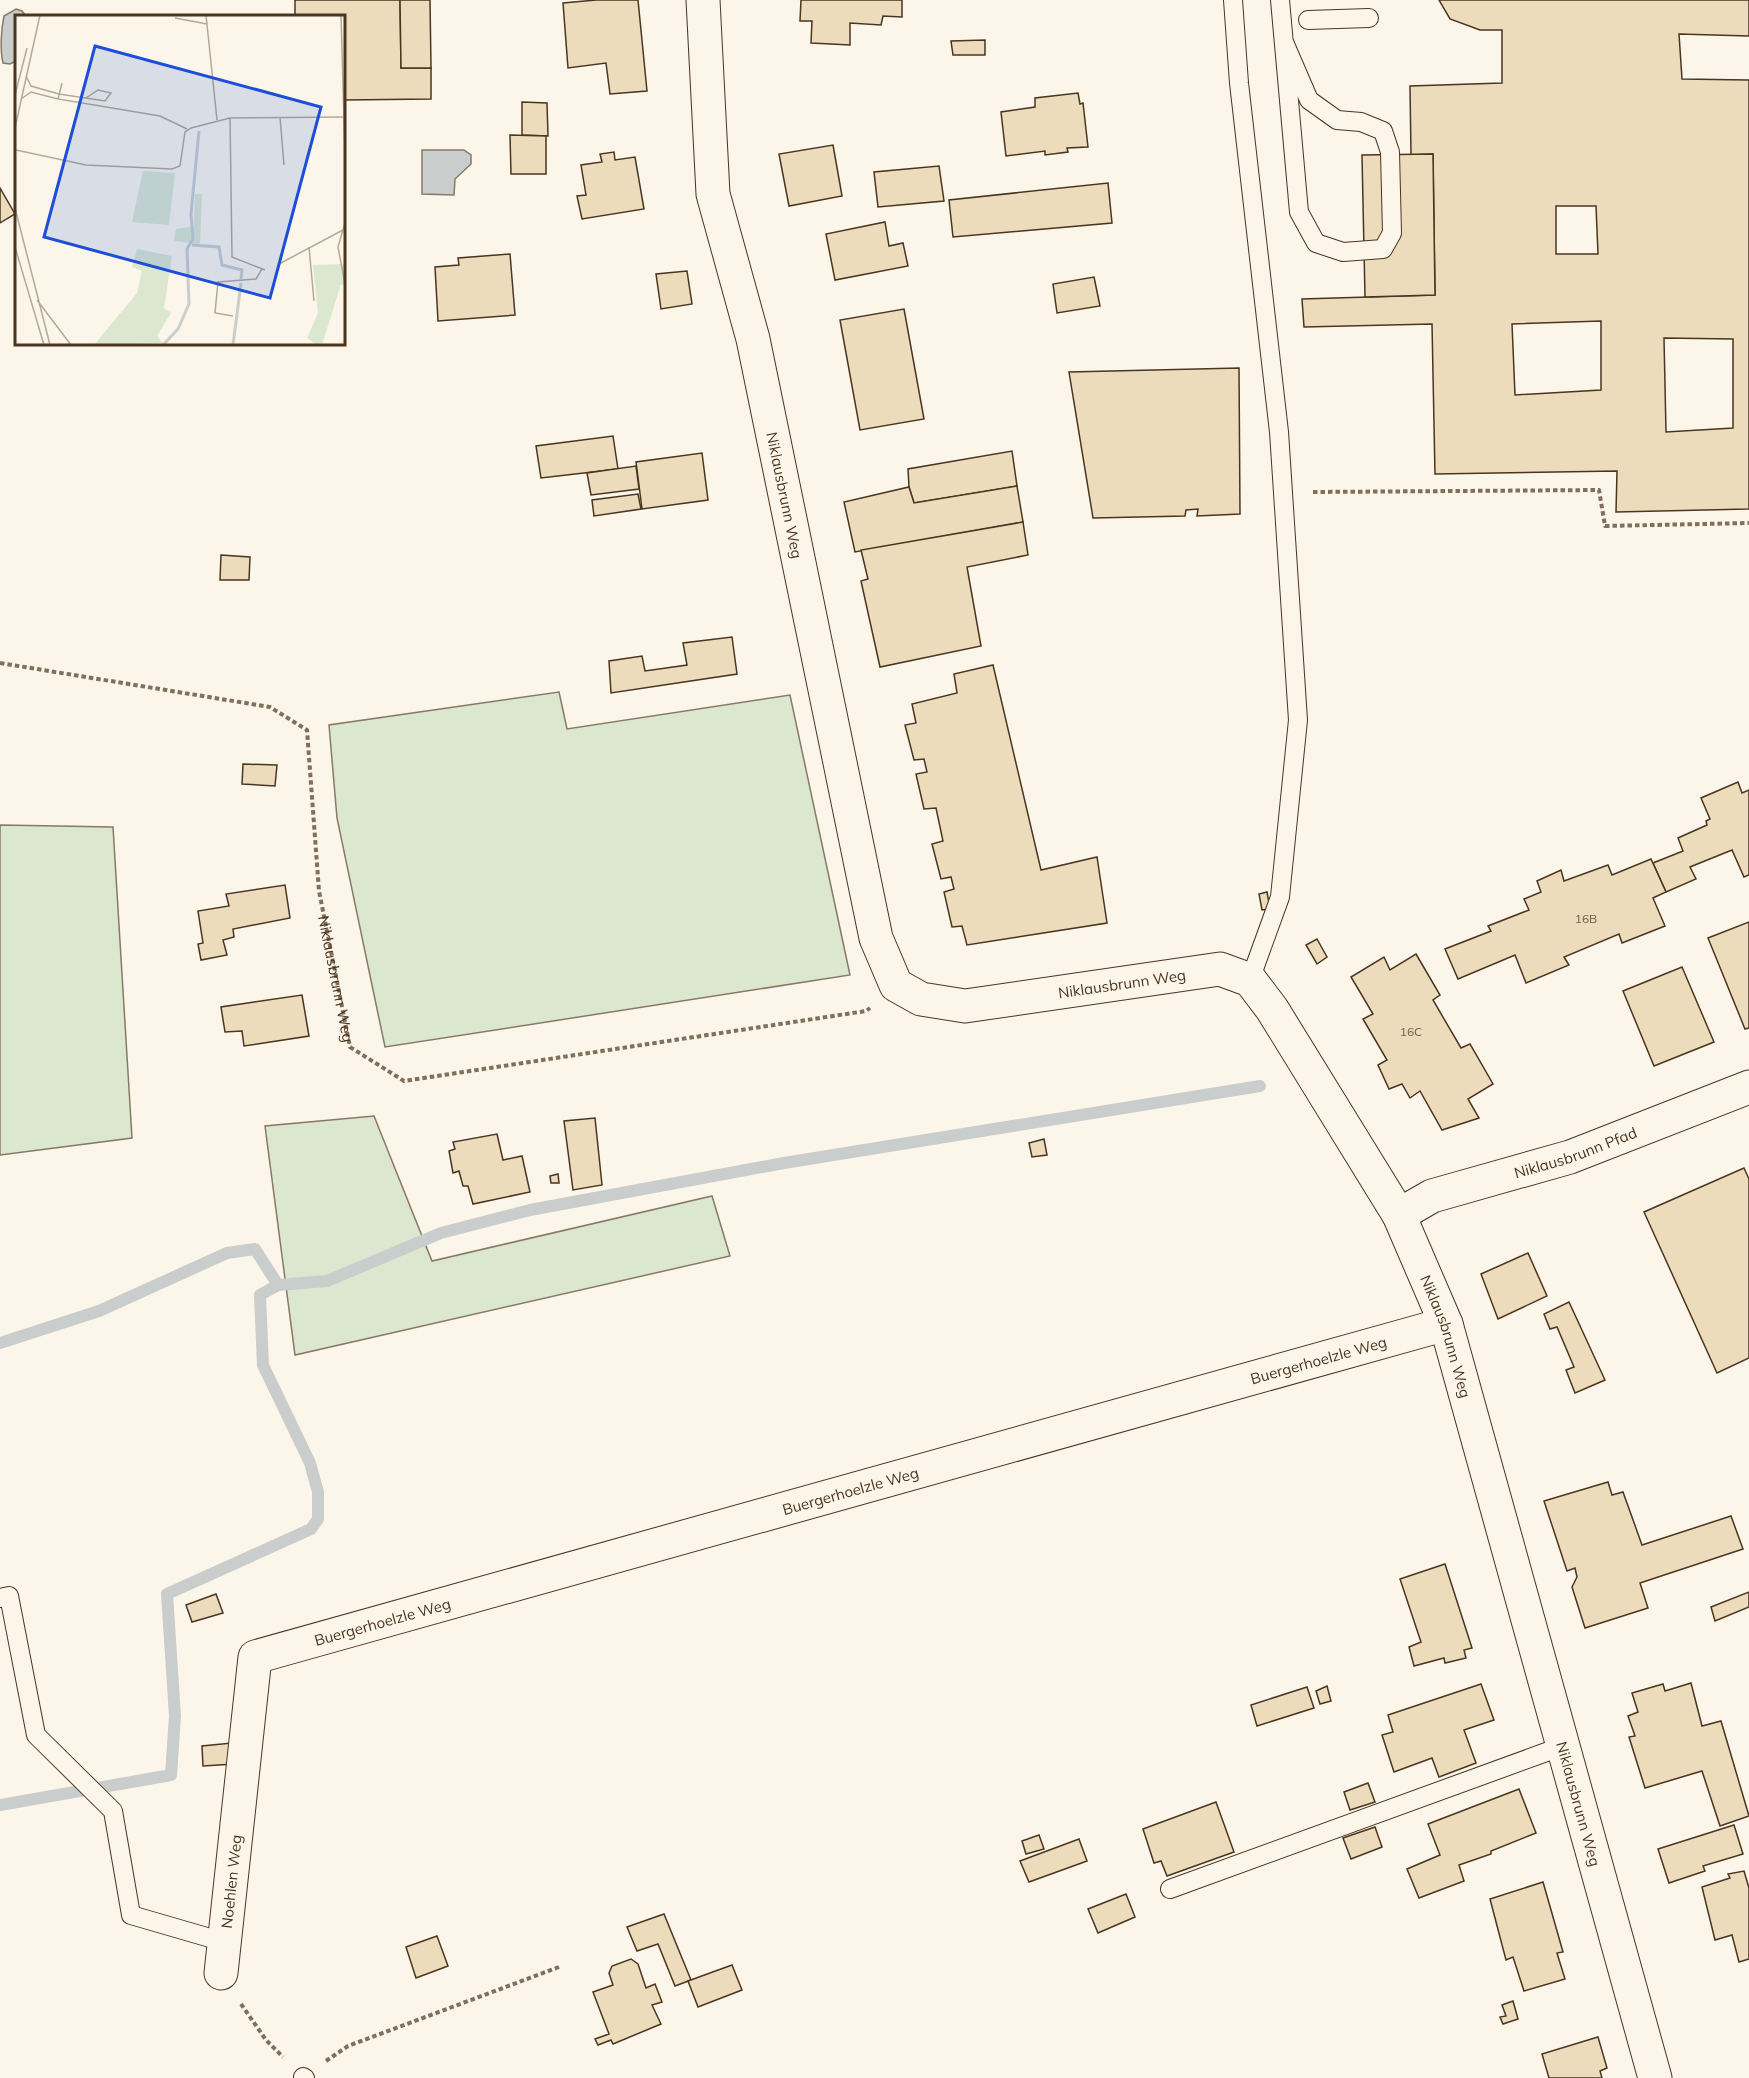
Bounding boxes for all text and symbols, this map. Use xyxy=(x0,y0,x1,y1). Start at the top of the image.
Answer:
inset map xyxy=(15,15,345,345)
street label: Niklausbrunn Weg xyxy=(763,430,807,560)
house number: 16B xyxy=(1575,911,1597,926)
street label: Niklausbrunn Weg xyxy=(315,914,358,1044)
street label: Niklausbrunn Weg xyxy=(1057,965,1187,1002)
house number: 16C xyxy=(1400,1024,1422,1039)
street label: Niklausbrunn Pfad xyxy=(1512,1122,1639,1182)
street label: Niklausbrunn Weg xyxy=(1416,1272,1476,1400)
street label: Buergerhoelzle Weg xyxy=(1248,1332,1389,1388)
street label: Buergerhoelzle Weg xyxy=(780,1462,921,1519)
street label: Buergerhoelzle Weg xyxy=(312,1593,453,1649)
street label: Niklausbrunn Weg xyxy=(1553,1739,1605,1868)
street label: Noehlen Weg xyxy=(216,1834,245,1929)

